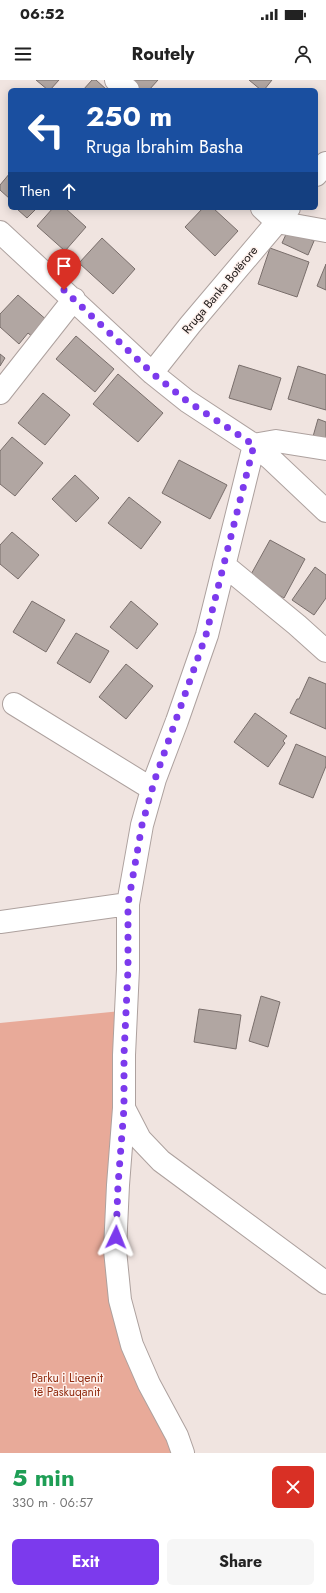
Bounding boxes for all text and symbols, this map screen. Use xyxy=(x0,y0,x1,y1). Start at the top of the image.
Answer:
text: 06:52 xyxy=(20,3,64,25)
text: Routely xyxy=(132,41,194,67)
icon: menu xyxy=(12,43,34,65)
icon: person xyxy=(292,43,314,65)
text: 250 m xyxy=(86,96,172,137)
icon: left xyxy=(20,104,72,156)
text: Rruga Ibrahim Basha xyxy=(86,134,243,160)
text: Then xyxy=(20,180,50,202)
icon: ahead xyxy=(58,180,80,202)
street label: Rruga Banka Botërore xyxy=(178,242,262,338)
pin xyxy=(47,249,81,290)
icon: arrive xyxy=(53,255,75,277)
position arrow xyxy=(95,1216,137,1258)
park label: Parku i Liqenit të Paskuqanit xyxy=(31,1369,103,1401)
text: 5 min xyxy=(12,1460,75,1495)
button: close xyxy=(272,1466,314,1508)
text: 330 m · 06:57 xyxy=(12,1493,93,1512)
button: Exit xyxy=(12,1539,159,1585)
button: Share xyxy=(167,1539,314,1585)

